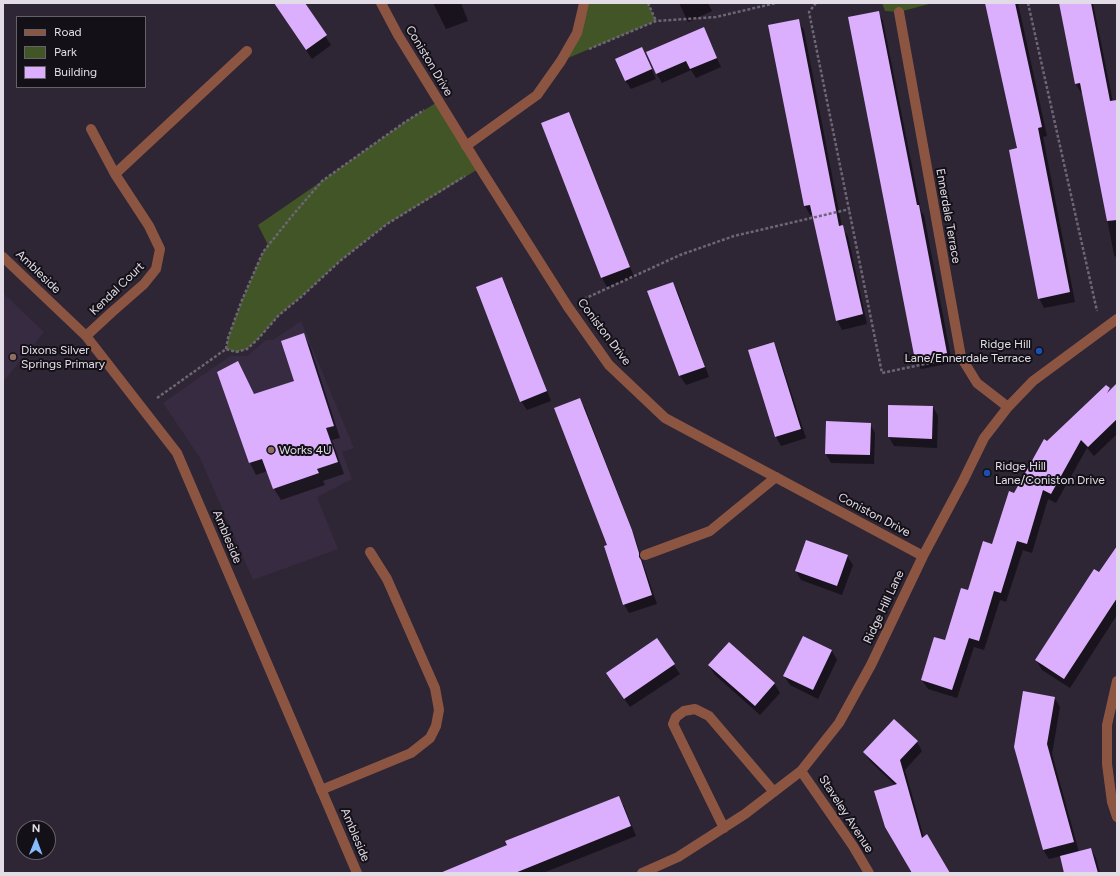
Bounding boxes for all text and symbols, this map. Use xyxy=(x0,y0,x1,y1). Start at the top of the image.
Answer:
legend xyxy=(16,16,146,88)
street label: Coniston Drive xyxy=(402,23,456,99)
text: Road xyxy=(54,25,82,39)
text: Park xyxy=(54,45,77,59)
text: Building xyxy=(54,65,97,79)
street label: Ennerdale Terrace xyxy=(933,167,963,265)
street label: Ambleside xyxy=(13,247,63,297)
street label: Kendal Court xyxy=(87,259,147,319)
street label: Coniston Drive xyxy=(574,296,634,368)
place label: Ridge Hill Lane/Ennerdale Terrace xyxy=(905,337,1031,365)
place label: Dixons Silver Springs Primary xyxy=(21,343,105,371)
marker: Ridge Hill Lane/Ennerdale Terrace xyxy=(1034,346,1044,356)
marker: Dixons Silver Springs Primary xyxy=(8,352,18,362)
place label: Works 4U xyxy=(279,443,331,457)
marker: Works 4U xyxy=(266,445,276,455)
place label: Ridge Hill Lane/Coniston Drive xyxy=(995,459,1105,487)
marker: Ridge Hill Lane/Coniston Drive xyxy=(982,468,992,478)
street label: Coniston Drive xyxy=(835,490,913,540)
street label: Ambleside xyxy=(209,508,245,566)
street label: Ridge Hill Lane xyxy=(861,568,907,646)
street label: Staveley Avenue xyxy=(816,773,876,855)
street label: Ambleside xyxy=(337,806,373,864)
north arrow xyxy=(16,820,56,860)
text: N xyxy=(32,822,41,835)

